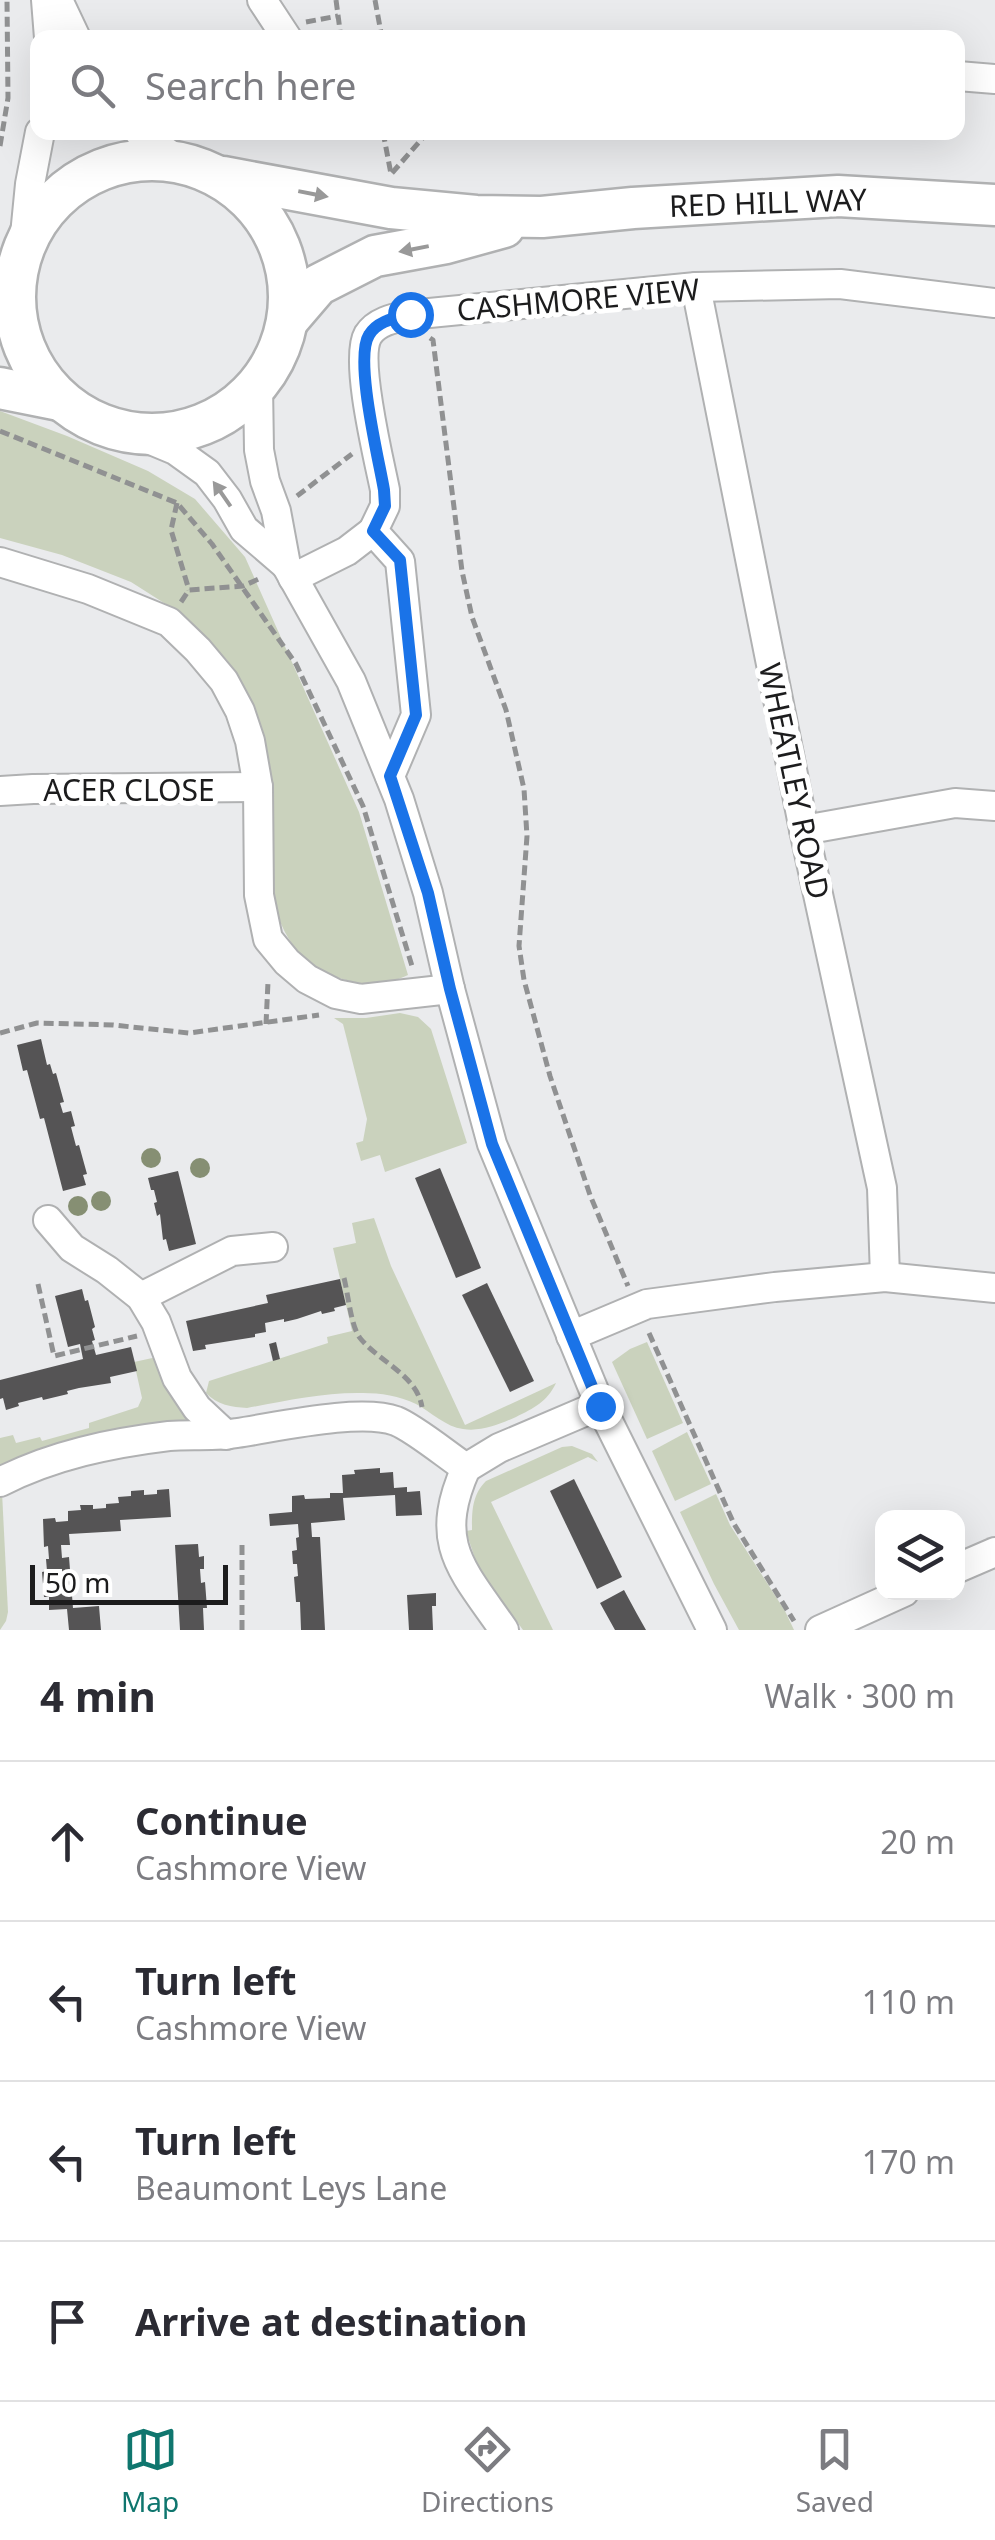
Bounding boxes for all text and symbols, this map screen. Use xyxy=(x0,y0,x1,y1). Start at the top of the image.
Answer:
search box xyxy=(30,30,965,140)
icon: search xyxy=(65,58,120,113)
text: Search here xyxy=(145,59,356,111)
street label: RED HILL WAY xyxy=(668,178,868,226)
one-way arrow xyxy=(298,187,329,203)
one-way arrow xyxy=(397,242,429,257)
street label: CASHMORE VIEW xyxy=(455,268,701,330)
route start xyxy=(388,292,434,338)
one-way arrow xyxy=(213,480,232,507)
street label: WHEATLEY ROAD xyxy=(750,659,840,903)
street label: ACER CLOSE xyxy=(43,769,215,810)
route end xyxy=(578,1384,624,1430)
map controls xyxy=(875,1510,965,1600)
button: layers xyxy=(875,1510,965,1600)
scale bar xyxy=(30,1560,228,1604)
text: 50 m xyxy=(45,1563,111,1601)
text: 4 min xyxy=(40,1667,156,1724)
text: Walk · 300 m xyxy=(764,1674,955,1717)
text: Continue xyxy=(135,1794,308,1846)
icon: ahead xyxy=(40,1814,95,1869)
text: 20 m xyxy=(880,1820,955,1863)
text: Cashmore View xyxy=(135,1846,367,1889)
text: Turn left xyxy=(135,1954,297,2006)
icon: left xyxy=(40,1974,95,2029)
text: 110 m xyxy=(862,1980,955,2023)
text: Cashmore View xyxy=(135,2006,367,2049)
text: Turn left xyxy=(135,2114,297,2166)
icon: left xyxy=(40,2134,95,2189)
text: 170 m xyxy=(862,2140,955,2183)
text: Beaumont Leys Lane xyxy=(135,2166,447,2209)
icon: arrive xyxy=(40,2294,95,2349)
text: Arrive at destination xyxy=(135,2295,527,2347)
tab: Map xyxy=(121,2422,179,2520)
tab: Directions xyxy=(421,2422,554,2520)
tab: Saved xyxy=(796,2422,874,2520)

